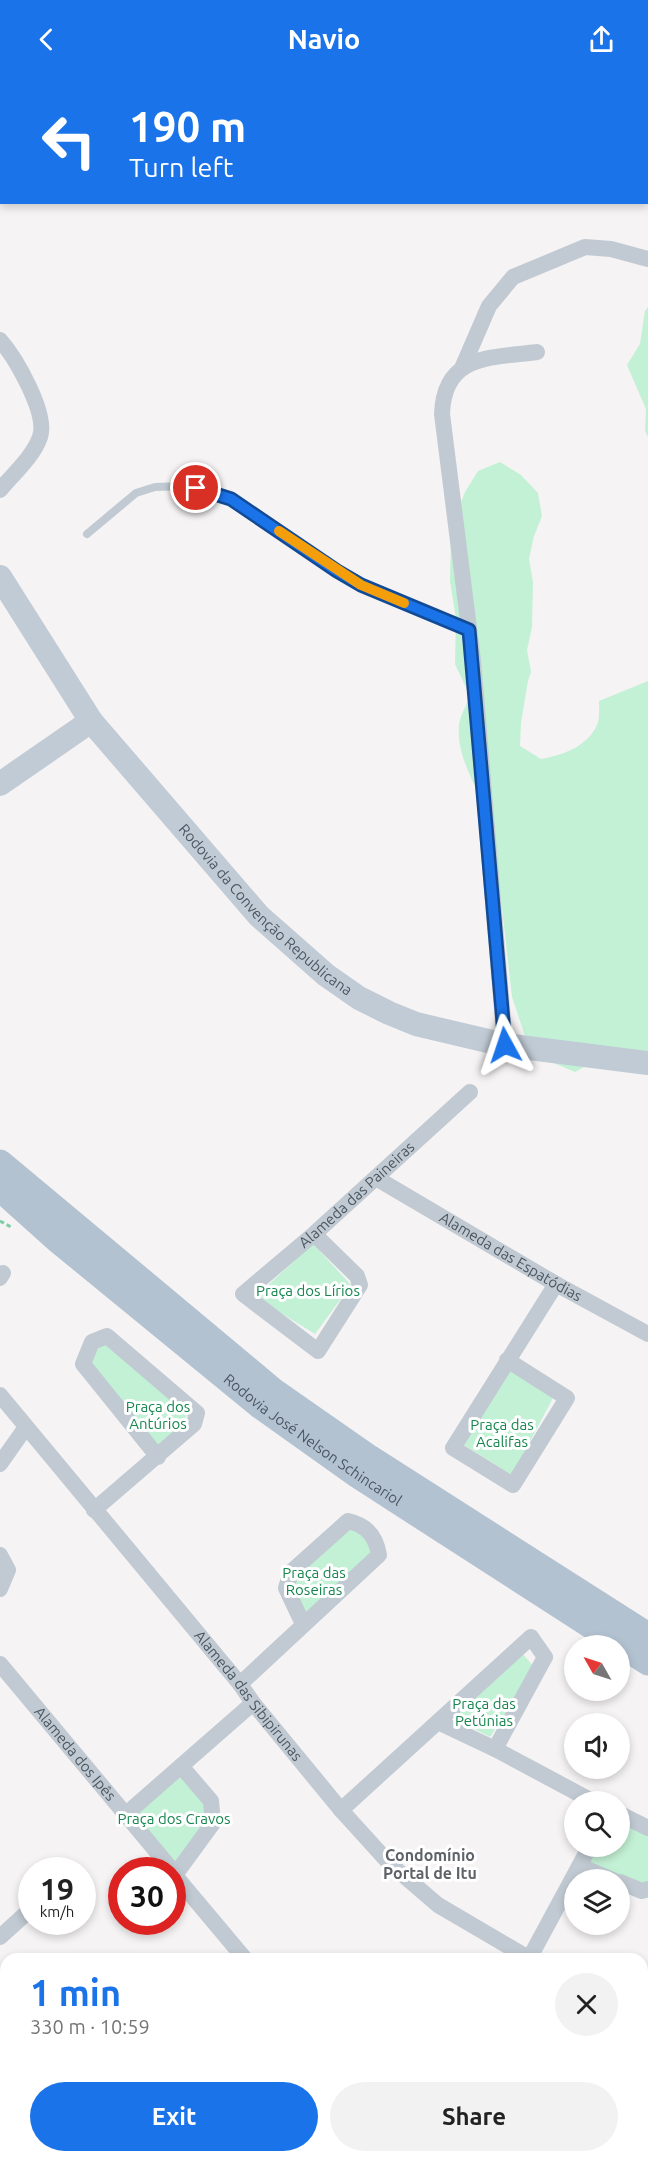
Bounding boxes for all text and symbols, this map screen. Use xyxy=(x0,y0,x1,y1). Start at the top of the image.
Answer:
icon: back xyxy=(30,23,63,56)
icon: share xyxy=(585,23,618,56)
text: Navio xyxy=(288,24,360,54)
icon: left xyxy=(30,102,108,180)
text: 190 m xyxy=(129,103,246,150)
text: Turn left xyxy=(129,152,233,182)
pin xyxy=(170,462,221,513)
icon: arrive xyxy=(179,471,212,504)
street label: Rodovia da Convenção Republicana xyxy=(176,820,356,999)
position arrow xyxy=(473,1013,537,1077)
street label: Alameda das Paineiras xyxy=(295,1138,418,1251)
street label: Alameda das Espatódias xyxy=(437,1208,585,1304)
park label: Praça dos Lírios xyxy=(256,1282,360,1299)
street label: Rodovia José Nelson Schincariol xyxy=(221,1370,405,1509)
park label: Praça dos Antúrios xyxy=(126,1398,190,1432)
park label: Praça das Acalifas xyxy=(470,1416,534,1450)
park label: Praça das Roseiras xyxy=(282,1564,346,1598)
street label: Alameda das Sibipirunas xyxy=(191,1627,306,1764)
north arrow xyxy=(564,1635,630,1701)
map controls xyxy=(564,1635,630,1935)
park label: Praça das Petúnias xyxy=(452,1695,516,1729)
street label: Alameda dos Ipês xyxy=(31,1703,120,1804)
button: sound xyxy=(564,1713,630,1779)
button: search xyxy=(564,1791,630,1857)
park label: Praça dos Cravos xyxy=(117,1810,231,1827)
district label: Condomínio Portal de Itu xyxy=(383,1846,477,1882)
speed limit sign: 30 xyxy=(108,1857,186,1935)
button: layers xyxy=(564,1869,630,1935)
text: 19 xyxy=(40,1872,74,1906)
text: km/h xyxy=(40,1903,74,1920)
text: 1 min xyxy=(30,1972,121,2013)
button: close xyxy=(555,1973,618,2036)
text: 330 m · 10:59 xyxy=(30,2015,150,2038)
button: Exit xyxy=(30,2082,318,2151)
button: Share xyxy=(330,2082,618,2151)

